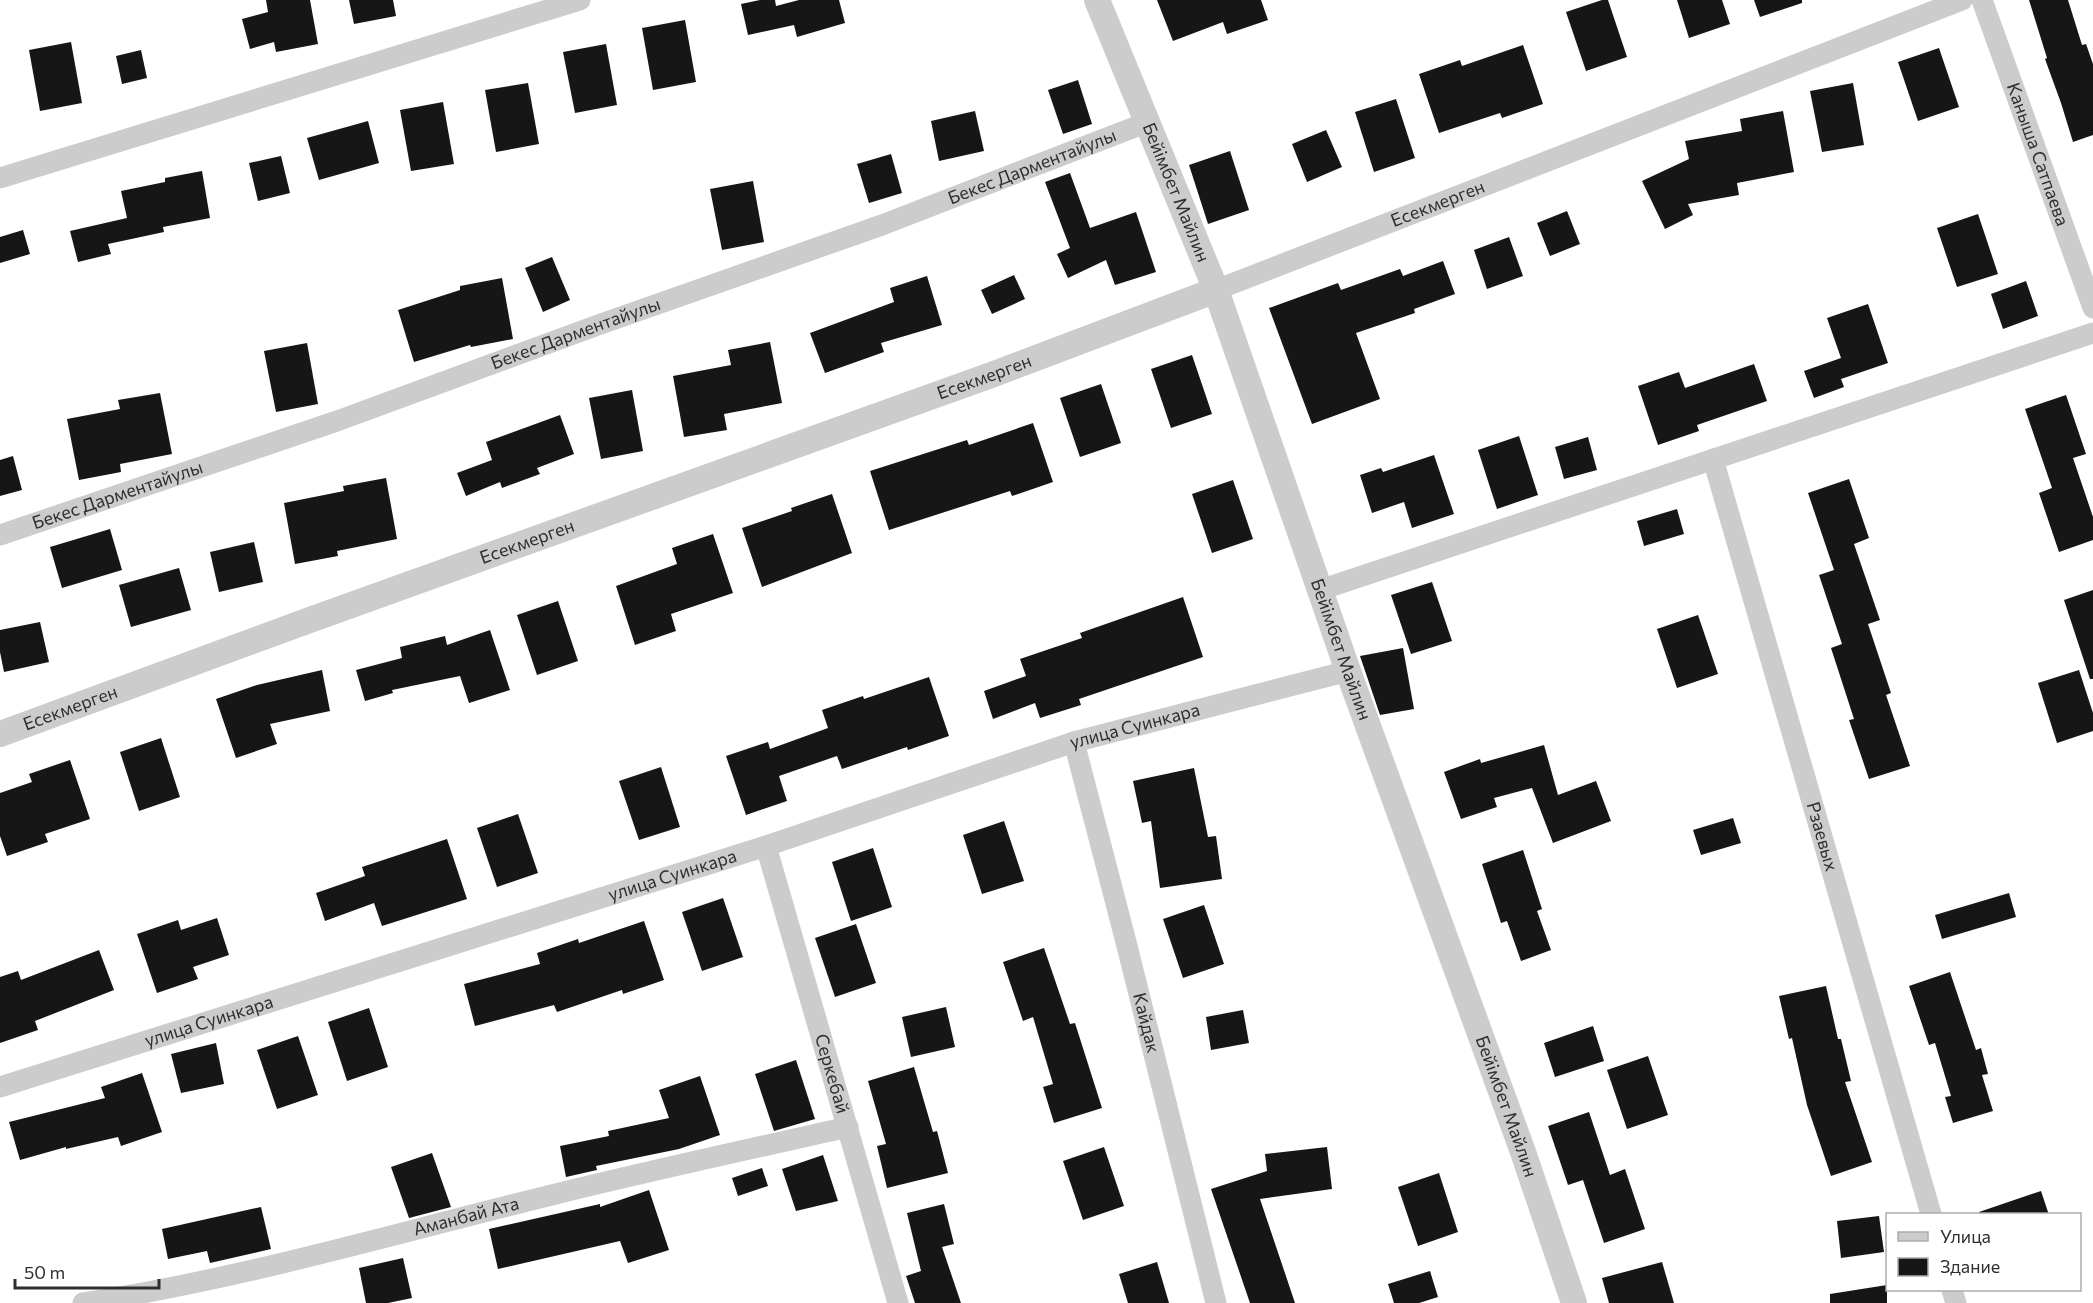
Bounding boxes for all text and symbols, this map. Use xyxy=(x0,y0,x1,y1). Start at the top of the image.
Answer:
street label: Каныша Сатпаева xyxy=(2003,79,2074,229)
street label: Бейімбет Майлин xyxy=(1138,119,1215,265)
street label: Бекес Дарментайулы xyxy=(945,123,1119,208)
street label: Eсекмерген xyxy=(1387,175,1488,231)
street label: Бекес Дарментайулы xyxy=(488,292,663,373)
street label: Eсекмерген xyxy=(934,349,1034,404)
street label: Бекес Дарментайулы xyxy=(29,455,205,533)
street label: Eсекмерген xyxy=(476,514,577,568)
street label: Бейімбет Майлин xyxy=(1307,575,1377,723)
street label: Eсекмерген xyxy=(20,680,120,735)
street label: улица Суинкара xyxy=(1067,698,1202,753)
street label: Рзаевых xyxy=(1803,799,1844,874)
street label: улица Суинкара xyxy=(605,844,739,905)
street label: улица Суинкара xyxy=(142,990,276,1051)
street label: Кайдак xyxy=(1129,990,1165,1055)
street label: Серкебай xyxy=(811,1031,855,1116)
street label: Бейімбет Майлин xyxy=(1472,1032,1543,1180)
street label: Аманбай Ата xyxy=(411,1192,521,1240)
legend xyxy=(1886,1213,2081,1291)
text: Улица xyxy=(1940,1225,1991,1247)
scale bar xyxy=(15,1252,159,1290)
text: Здание xyxy=(1940,1255,2000,1277)
text: 50 m xyxy=(24,1261,65,1283)

